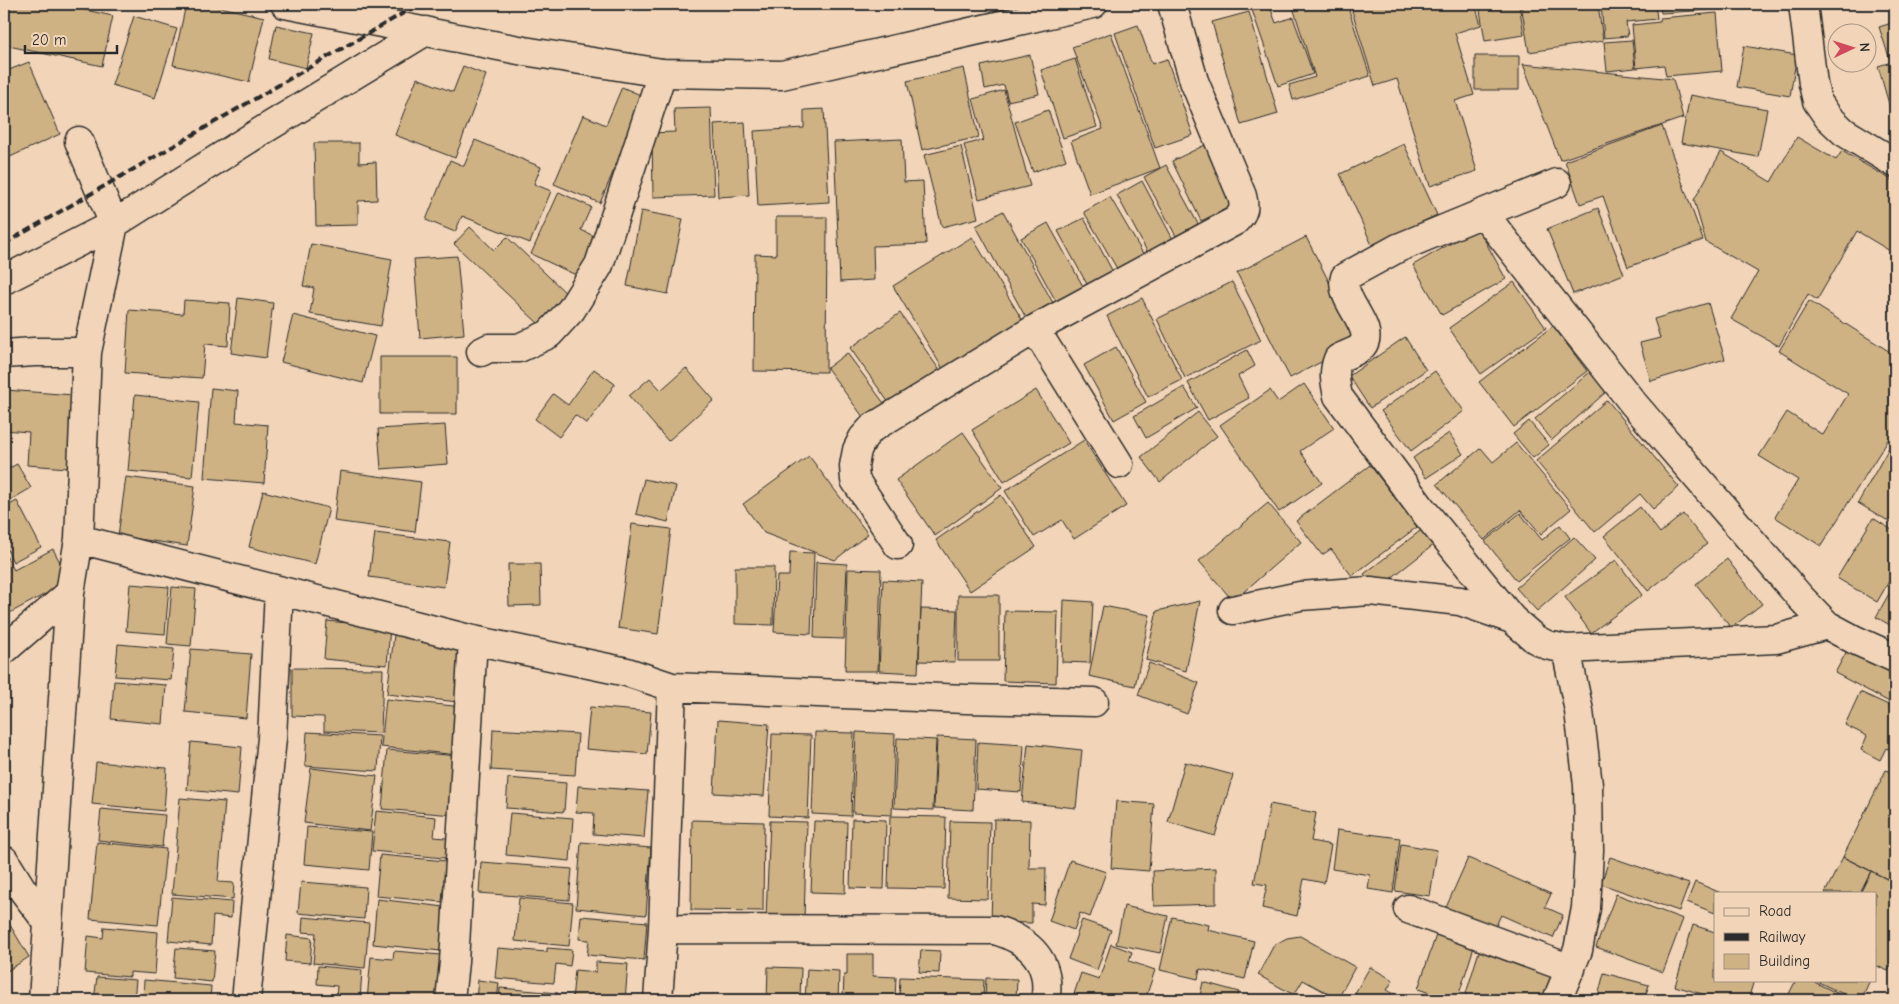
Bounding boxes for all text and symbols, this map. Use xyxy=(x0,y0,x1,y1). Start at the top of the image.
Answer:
scale bar xyxy=(25,22,118,54)
north arrow xyxy=(1826,22,1876,72)
text: 20 m xyxy=(32,31,66,49)
text: N xyxy=(1856,42,1873,52)
legend xyxy=(1714,892,1876,982)
text: Road xyxy=(1759,902,1791,920)
text: Railway xyxy=(1759,928,1806,946)
text: Building xyxy=(1759,952,1810,970)

